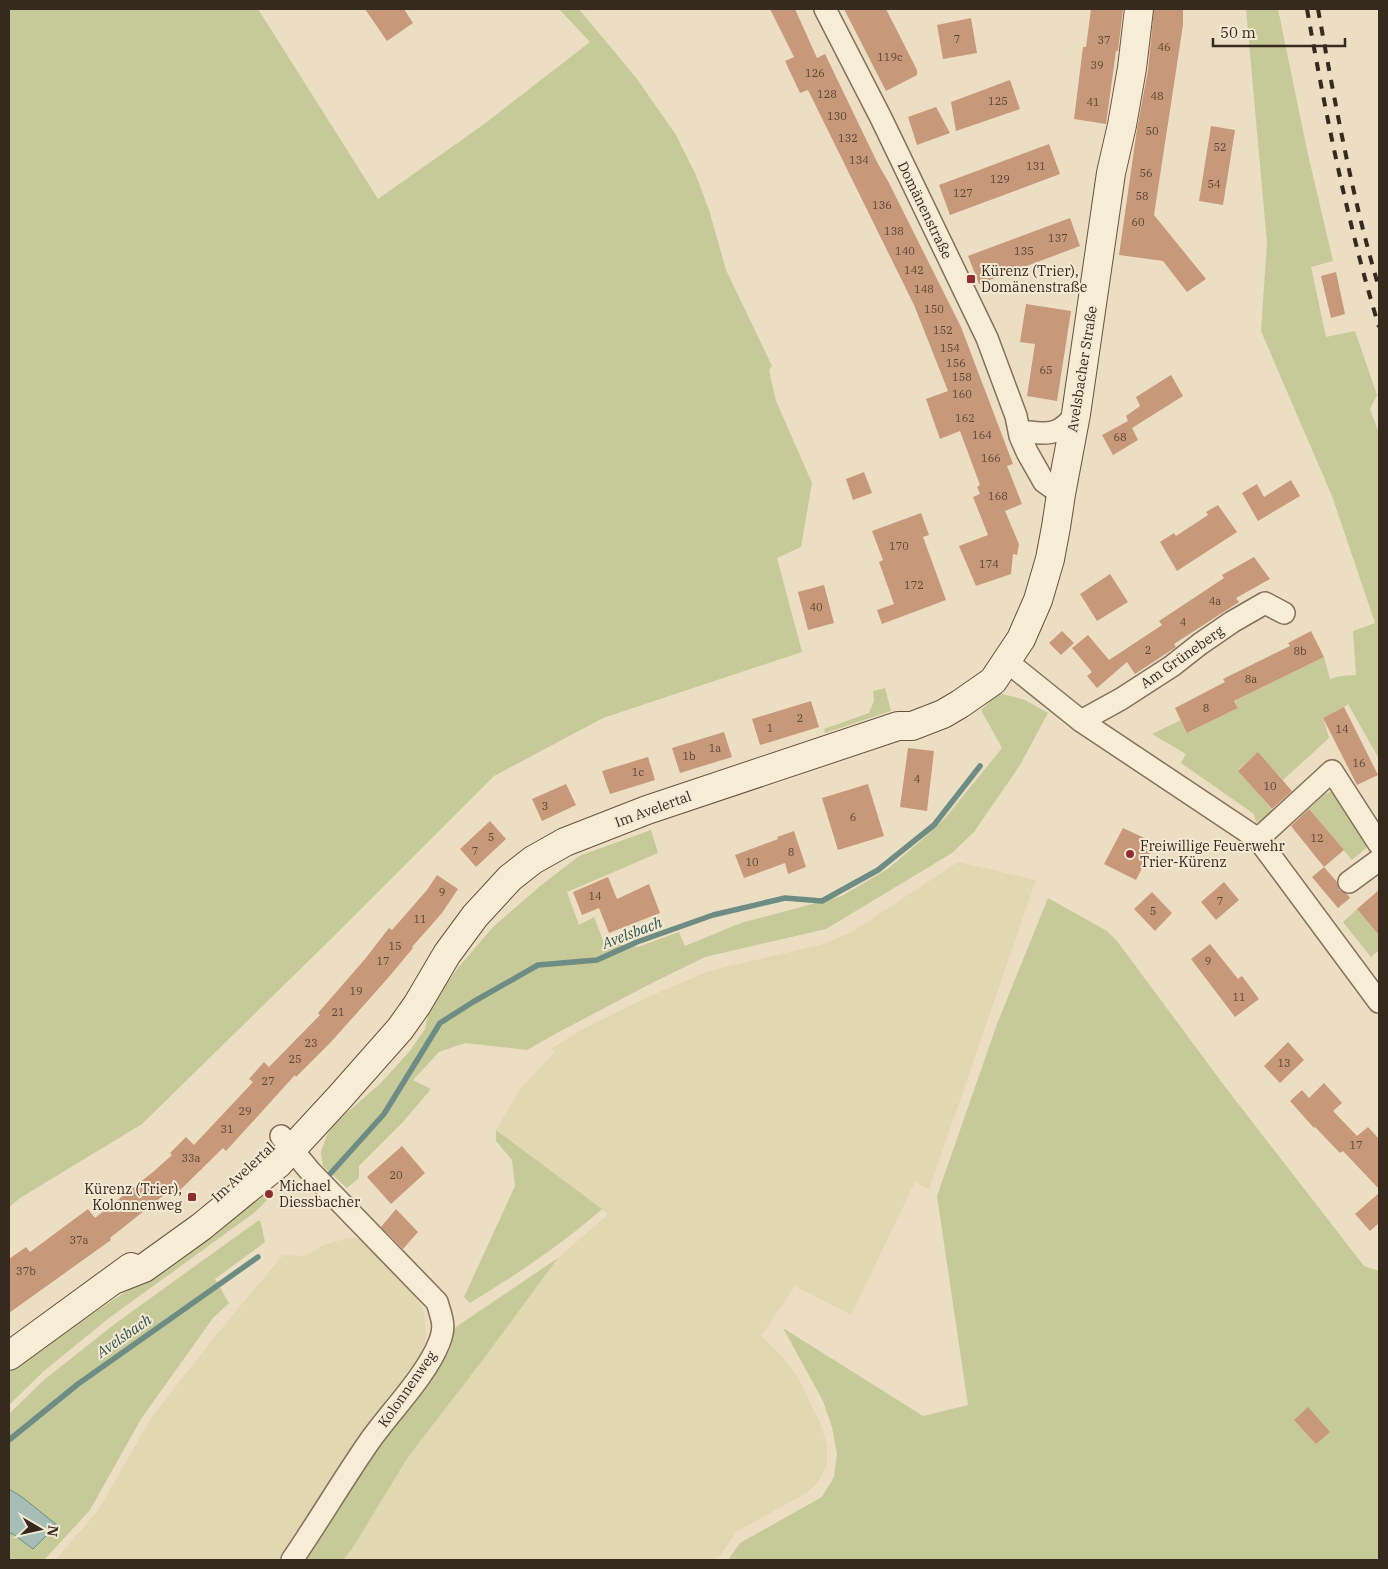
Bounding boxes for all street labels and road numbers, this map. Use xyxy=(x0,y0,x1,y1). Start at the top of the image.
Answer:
street label: Domänenstraße xyxy=(894,158,956,262)
street label: Avelsbacher Straße xyxy=(1063,305,1101,433)
street label: Am Grüneberg xyxy=(1137,621,1227,692)
street label: Im Avelertal xyxy=(612,787,694,831)
street label: Im Avelertal xyxy=(207,1138,279,1206)
street label: Kolonnenweg xyxy=(374,1347,440,1431)

